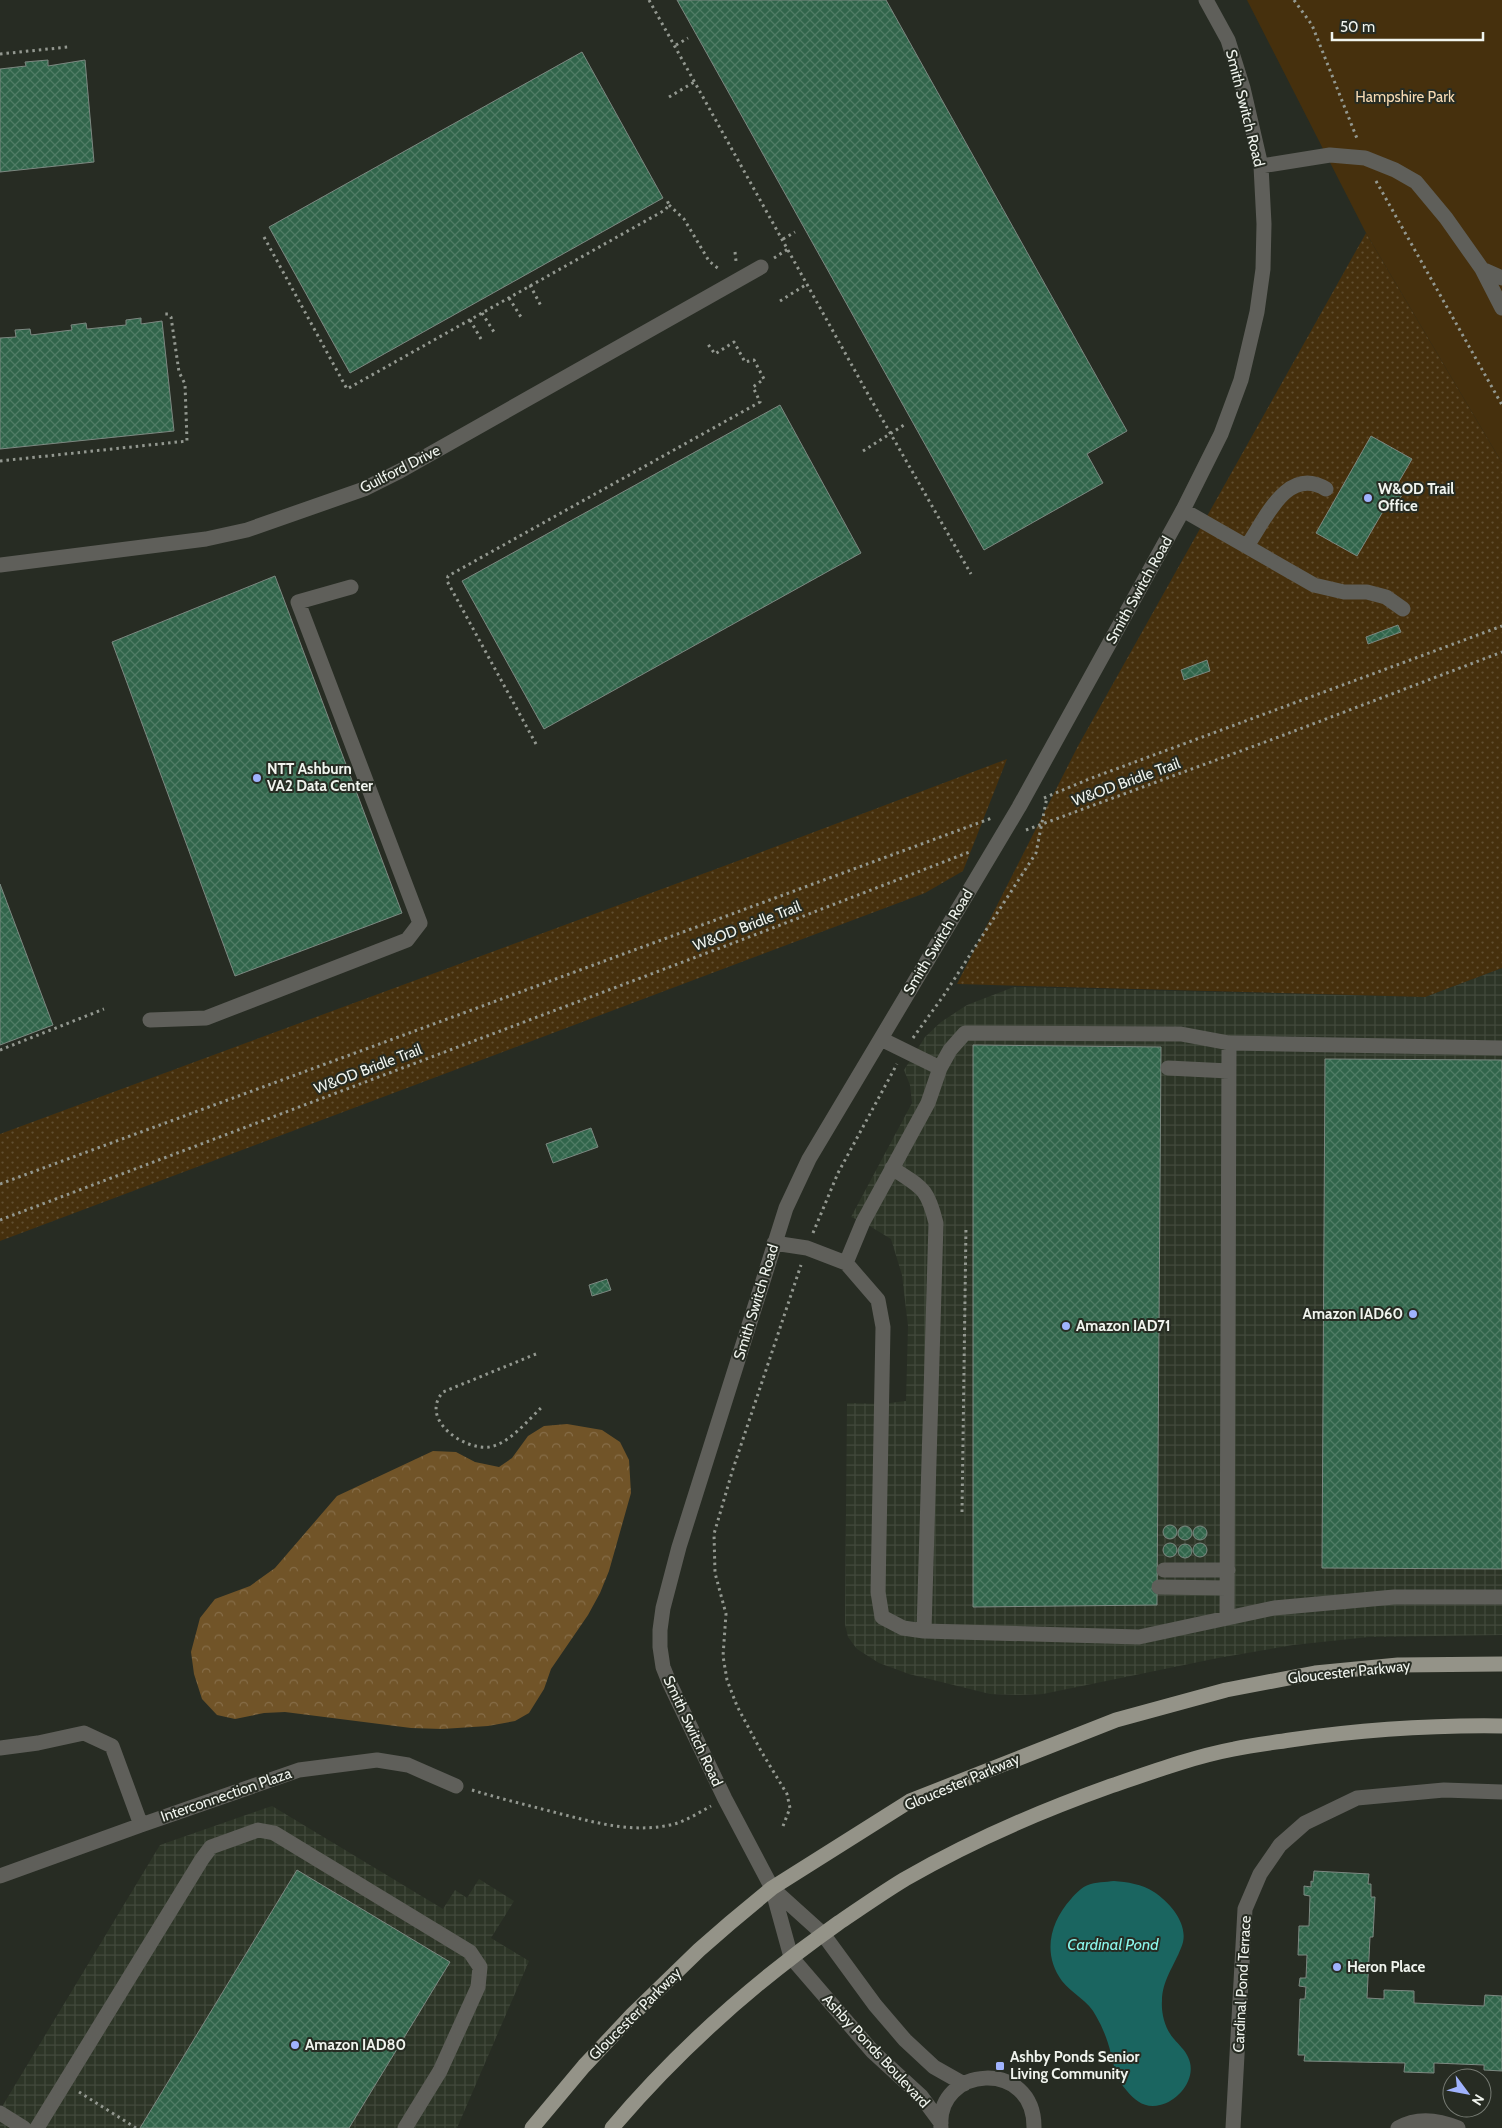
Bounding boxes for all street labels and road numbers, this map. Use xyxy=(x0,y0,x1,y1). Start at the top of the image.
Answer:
street label: Smith Switch Road xyxy=(1222,48,1268,168)
street label: Guilford Drive xyxy=(357,441,443,497)
street label: Smith Switch Road xyxy=(1102,533,1176,647)
street label: W&OD Bridle Trail xyxy=(1069,754,1183,810)
street label: Smith Switch Road xyxy=(899,886,977,998)
street label: W&OD Bridle Trail xyxy=(691,897,804,955)
street label: W&OD Bridle Trail xyxy=(312,1040,425,1098)
street label: Smith Switch Road xyxy=(730,1242,782,1362)
street label: Gloucester Parkway xyxy=(1287,1657,1412,1687)
street label: Smith Switch Road xyxy=(659,1673,727,1789)
street label: Gloucester Parkway xyxy=(902,1749,1023,1814)
street label: Interconnection Plaza xyxy=(158,1764,295,1826)
street label: Cardinal Pond Terrace xyxy=(1229,1915,1255,2053)
street label: Gloucester Parkway xyxy=(585,1964,685,2064)
street label: Ashby Ponds Boulevard xyxy=(819,1990,933,2112)

